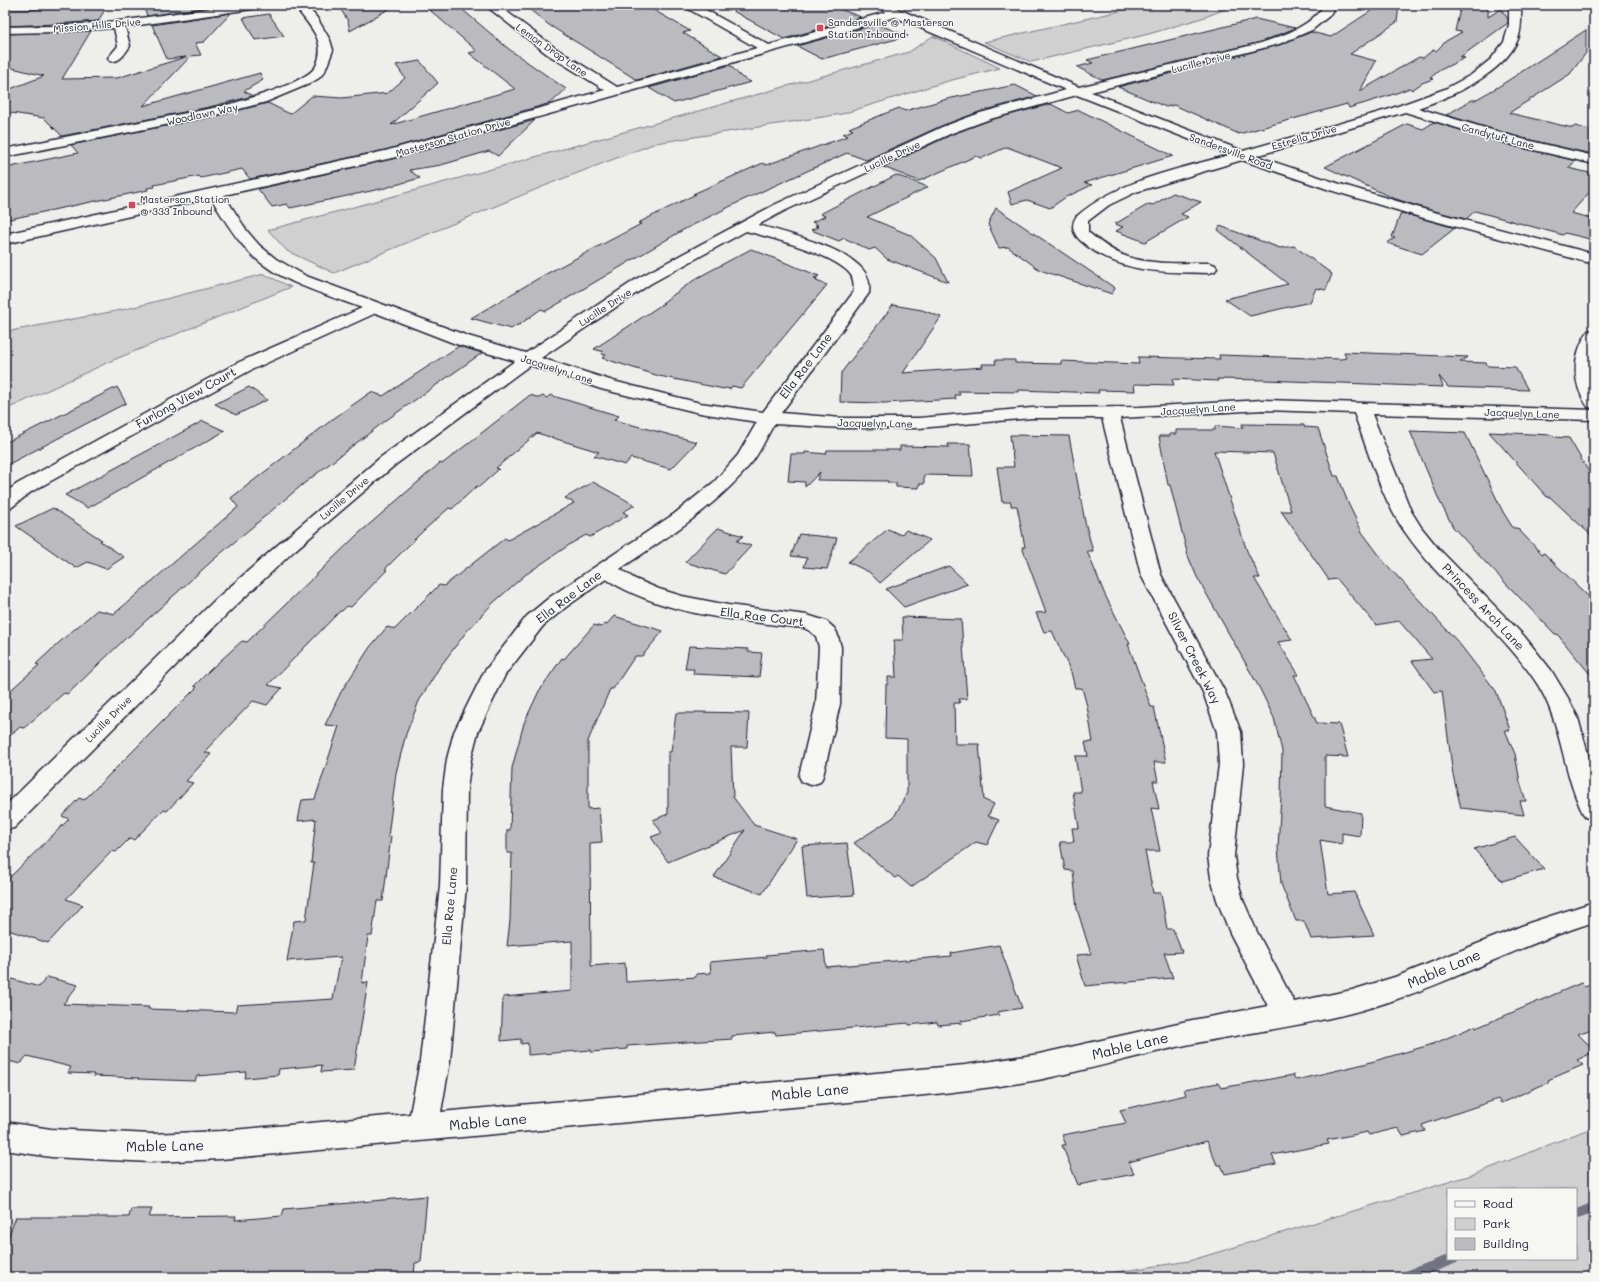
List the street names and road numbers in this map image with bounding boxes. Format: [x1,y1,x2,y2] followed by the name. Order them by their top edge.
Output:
[52,14,142,36] street label: Mission Hills Drive
[513,20,591,80] street label: Lemon Drop Lane
[1170,48,1232,76] street label: Lucille Drive
[165,100,239,128] street label: Woodlawn Way
[394,114,512,160] street label: Masterson Station Drive
[1460,120,1536,152] street label: Candytuft Lane
[1270,121,1338,153] street label: Estrella Drive
[1188,129,1274,173] street label: Sandersville Road
[862,137,922,175] street label: Lucille Drive
[576,285,634,329] street label: Lucille Drive
[775,329,835,402] street label: Ella Rae Lane
[519,351,595,387] street label: Jacquelyn Lane
[132,363,239,431] street label: Furlong View Court
[1160,399,1236,419] street label: Jacquelyn Lane
[1484,405,1560,421] street label: Jacquelyn Lane
[837,415,913,431] street label: Jacquelyn Lane
[316,473,372,523] street label: Lucille Drive
[1439,559,1528,653] street label: Princess Arch Lane
[532,566,605,626] street label: Ella Rae Lane
[719,603,805,629] street label: Ella Rae Court
[1165,609,1225,706] street label: Silver Creek Way
[82,693,134,745] street label: Lucille Drive
[438,866,460,946] street label: Ella Rae Lane
[1404,945,1483,993] street label: Mable Lane
[1090,1027,1170,1064] street label: Mable Lane
[770,1079,850,1104] street label: Mable Lane
[448,1109,528,1134] street label: Mable Lane
[126,1135,204,1156] street label: Mable Lane

